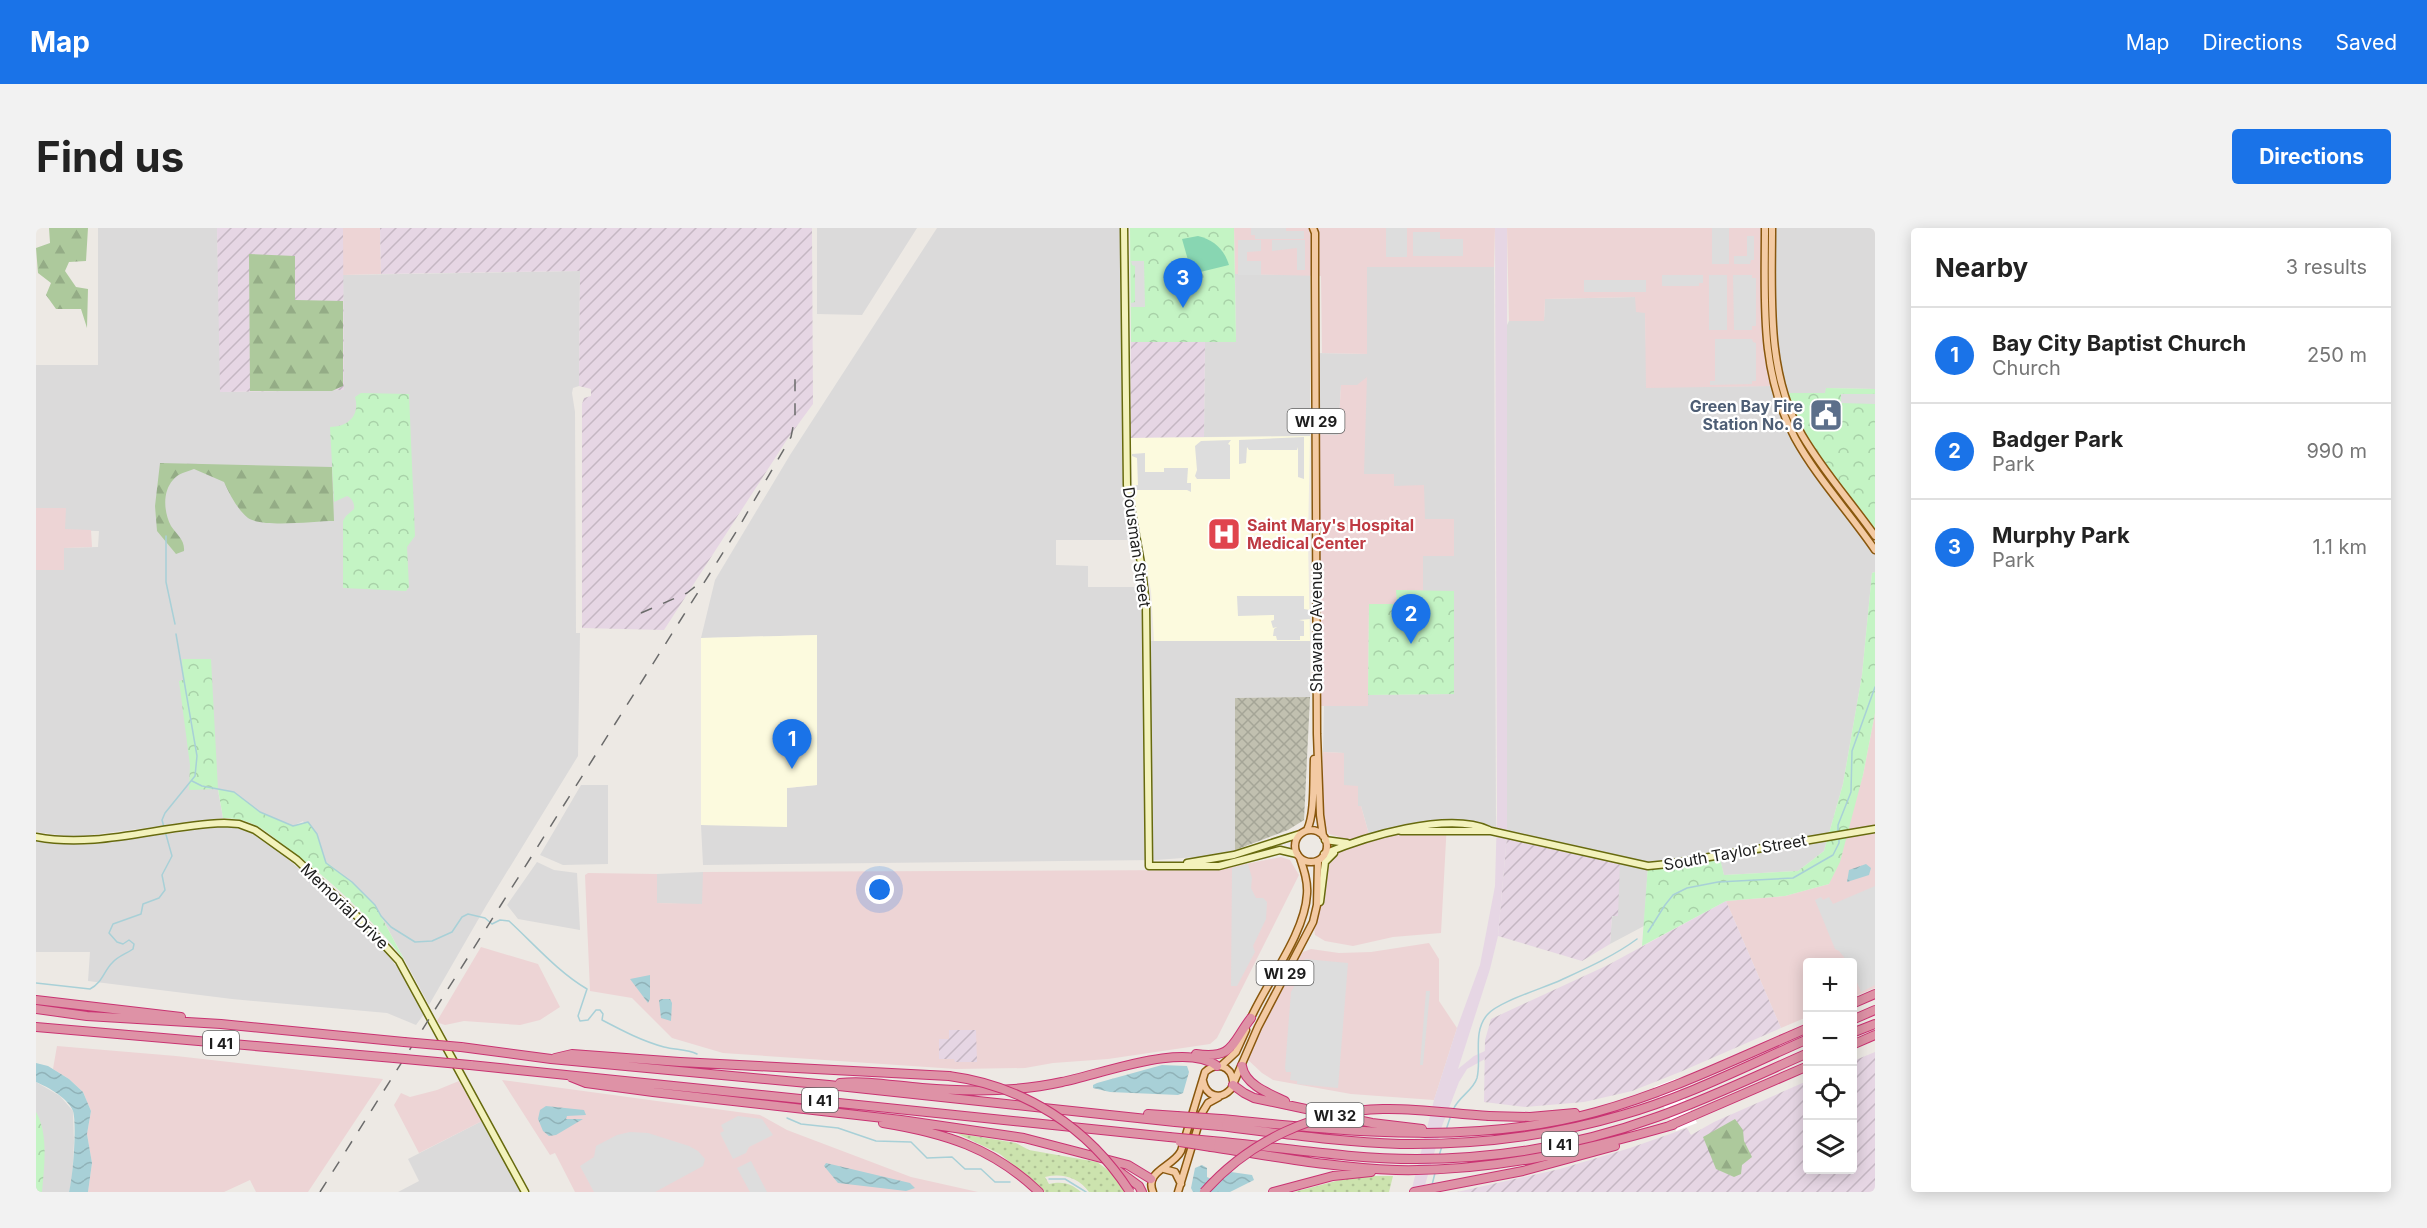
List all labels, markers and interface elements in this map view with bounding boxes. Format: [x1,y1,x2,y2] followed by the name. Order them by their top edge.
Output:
[30,25,90,59] text: Map
[2126,30,2169,55] text: Map
[2202,30,2303,55] text: Directions
[2336,30,2397,55] text: Saved
[2232,129,2391,184] button: Directions
[36,131,184,182] text: Find us
[1935,252,2028,283] text: Nearby
[2286,255,2367,279] text: 3 results
[1164,259,1202,308] pin: 3
[1992,330,2246,356] text: Bay City Baptist Church
[1950,343,1959,367] text: 1
[2307,343,2367,367] text: 250 m
[1992,356,2061,380] text: Church
[1690,396,1803,434] place label: Green Bay Fire Station No. 6
[1808,397,1844,433] public building icon: Green Bay Fire Station No. 6
[1288,409,1344,433] road number: WI 29
[1992,426,2123,452] text: Badger Park
[1948,439,1961,463] text: 2
[2306,439,2367,463] text: 990 m
[1992,452,2035,476] text: Park
[1119,486,1155,608] street label: Dousman Street
[1247,515,1414,553] place label: Saint Mary's Hospital Medical Center
[1206,516,1242,552] hospital icon: Saint Mary's Hospital Medical Center
[1992,522,2130,548] text: Murphy Park
[1948,535,1961,559] text: 3
[2313,535,2367,559] text: 1.1 km
[1992,548,2035,572] text: Park
[1306,562,1326,692] street label: Shawano Avenue
[1392,594,1430,644] pin: 2
[772,720,812,769] pin: 1
[1662,830,1808,874] street label: South Taylor Street
[297,859,393,953] street label: Memorial Drive
[865,875,894,904] your location
[1803,958,1857,1174] map controls
[1803,958,1857,1012] button: +
[1256,961,1314,985] road number: WI 29
[1803,1012,1857,1066] button: −
[203,1031,239,1055] road number: I 41
[1803,1066,1857,1120] button: locate
[802,1088,838,1112] road number: I 41
[1306,1103,1364,1127] road number: WI 32
[1803,1120,1857,1174] button: layers
[1542,1132,1578,1156] road number: I 41

